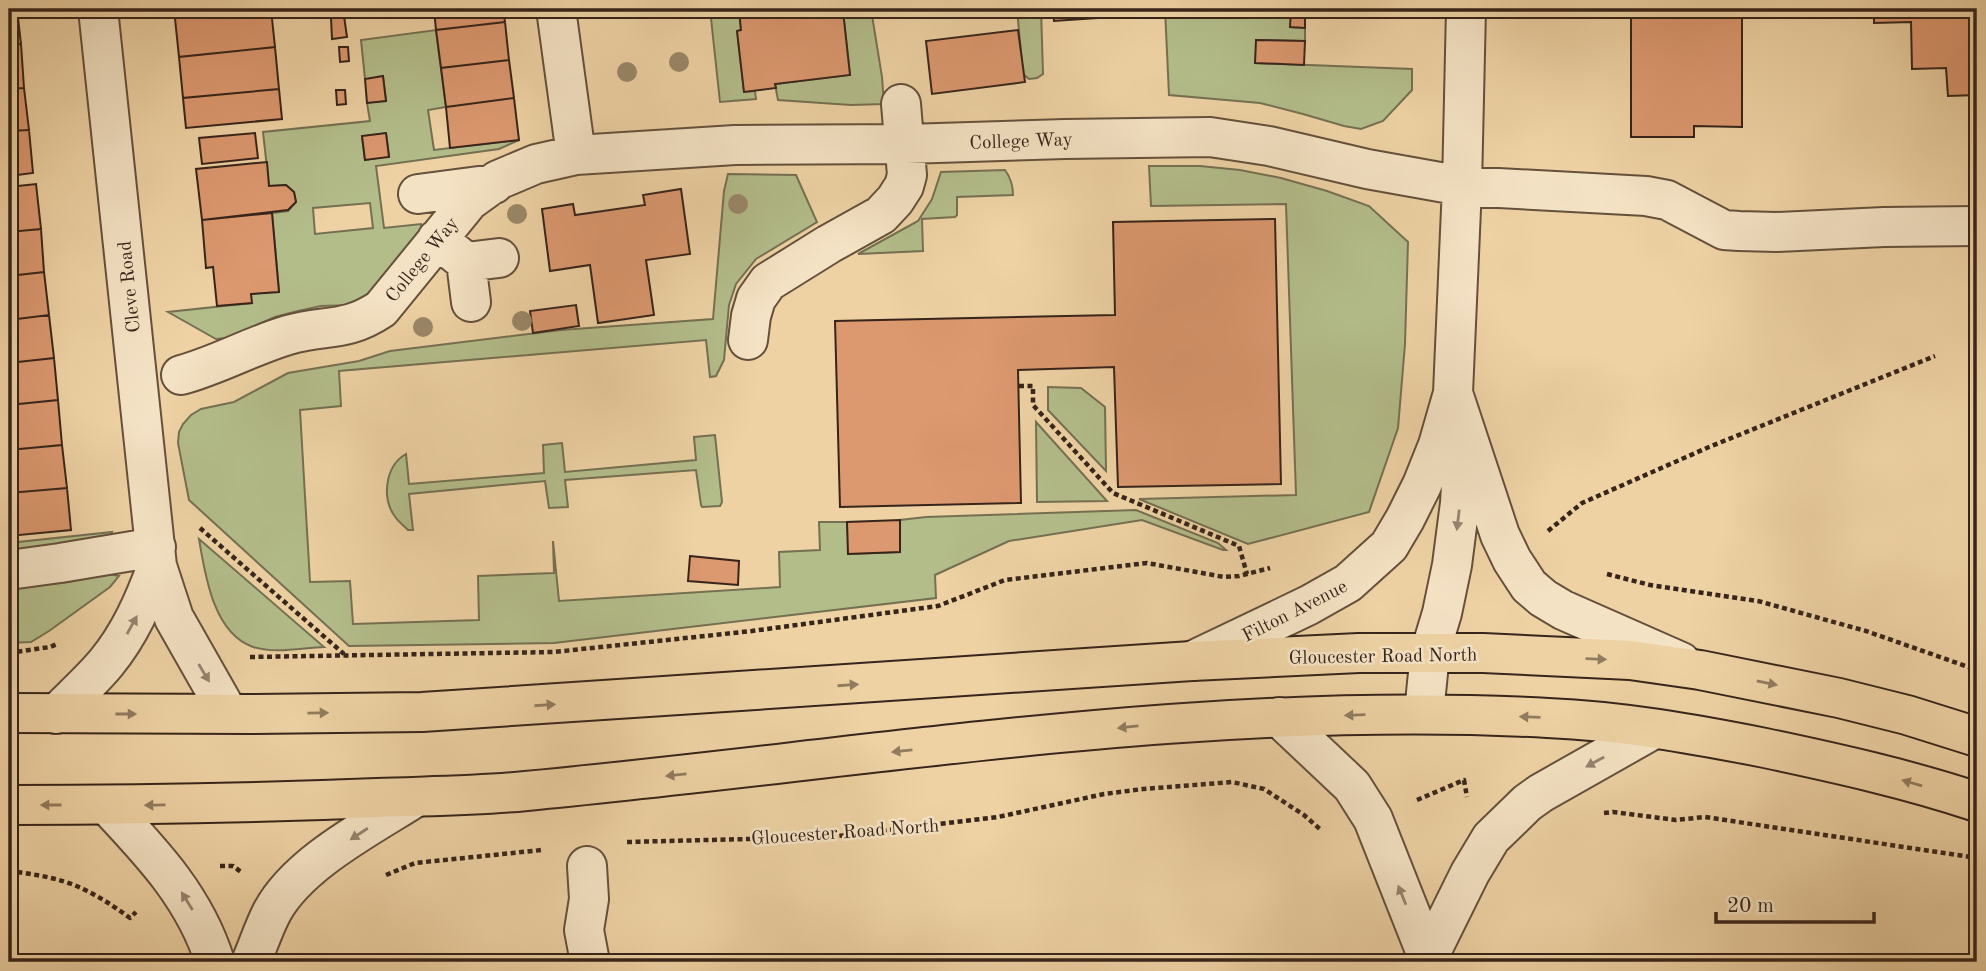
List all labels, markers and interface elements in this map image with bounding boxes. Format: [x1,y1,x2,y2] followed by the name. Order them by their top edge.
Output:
[969,131,1073,154] street label: College Way
[383,214,463,307] street label: College Way
[116,240,145,334] street label: Cleve Road
[1452,509,1463,531] one-way arrow
[1240,578,1351,647] street label: Filton Avenue
[126,615,138,635] one-way arrow
[1289,646,1478,669] street label: Gloucester Road North
[1585,653,1607,665] one-way arrow
[198,663,210,682] one-way arrow
[1756,678,1778,689] one-way arrow
[837,679,859,690] one-way arrow
[534,699,556,710] one-way arrow
[115,708,137,720] one-way arrow
[307,708,329,719] one-way arrow
[1344,709,1366,721] one-way arrow
[1519,711,1541,722] one-way arrow
[1117,722,1139,733] one-way arrow
[891,746,913,757] one-way arrow
[1585,756,1605,768] one-way arrow
[665,770,687,781] one-way arrow
[1900,777,1922,788] one-way arrow
[40,799,62,811] one-way arrow
[144,799,166,810] one-way arrow
[750,817,940,850] street label: Gloucester Road North
[349,827,368,840] one-way arrow
[1716,880,1874,924] scale bar
[1397,884,1408,905] one-way arrow
[181,891,194,910] one-way arrow
[1727,896,1774,917] text: 20 m

